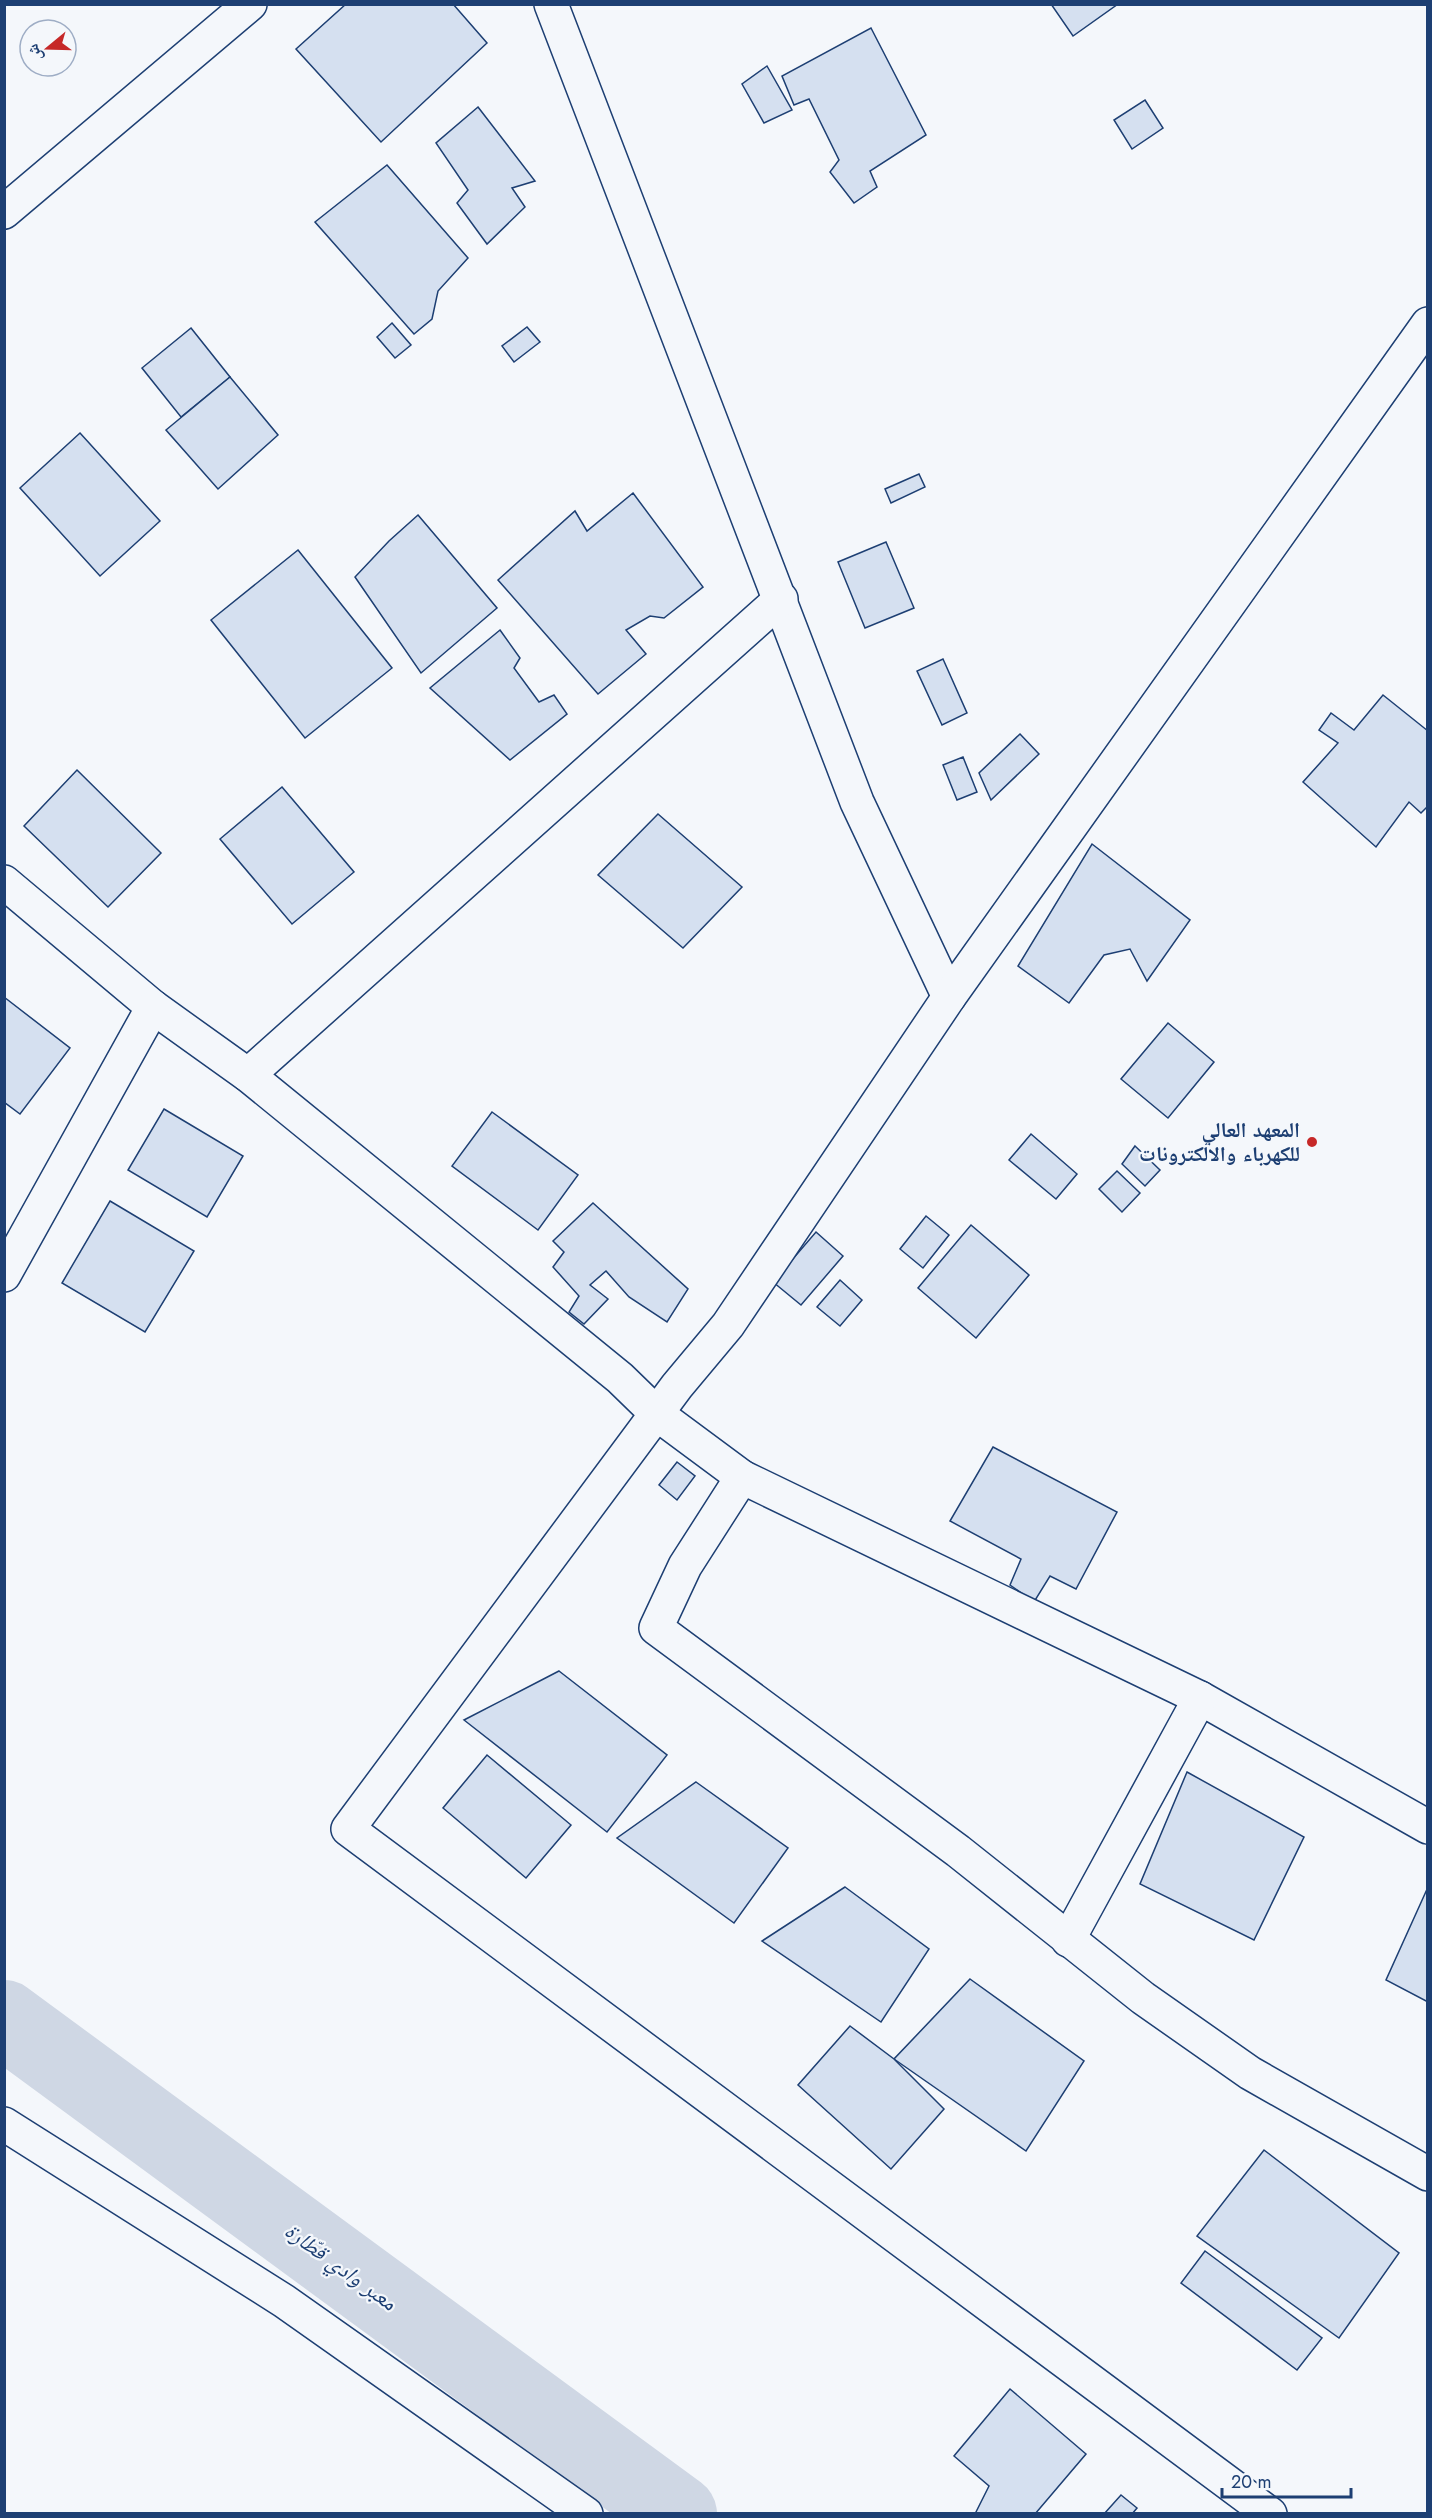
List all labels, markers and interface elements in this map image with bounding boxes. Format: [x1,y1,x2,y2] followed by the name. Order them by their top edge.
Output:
[18,18,78,78] north arrow
[21,41,48,64] text: ش
[1139,1115,1300,1169] place label: المعهد العالي للكهرباء والالكترونات
[1305,1135,1319,1149] marker: المعهد العالي للكهرباء والالكترونات
[277,2214,404,2319] water label: معبر وادي قطّارة
[1222,2461,1351,2499] scale bar
[1231,2469,1271,2495] text: 20 m

